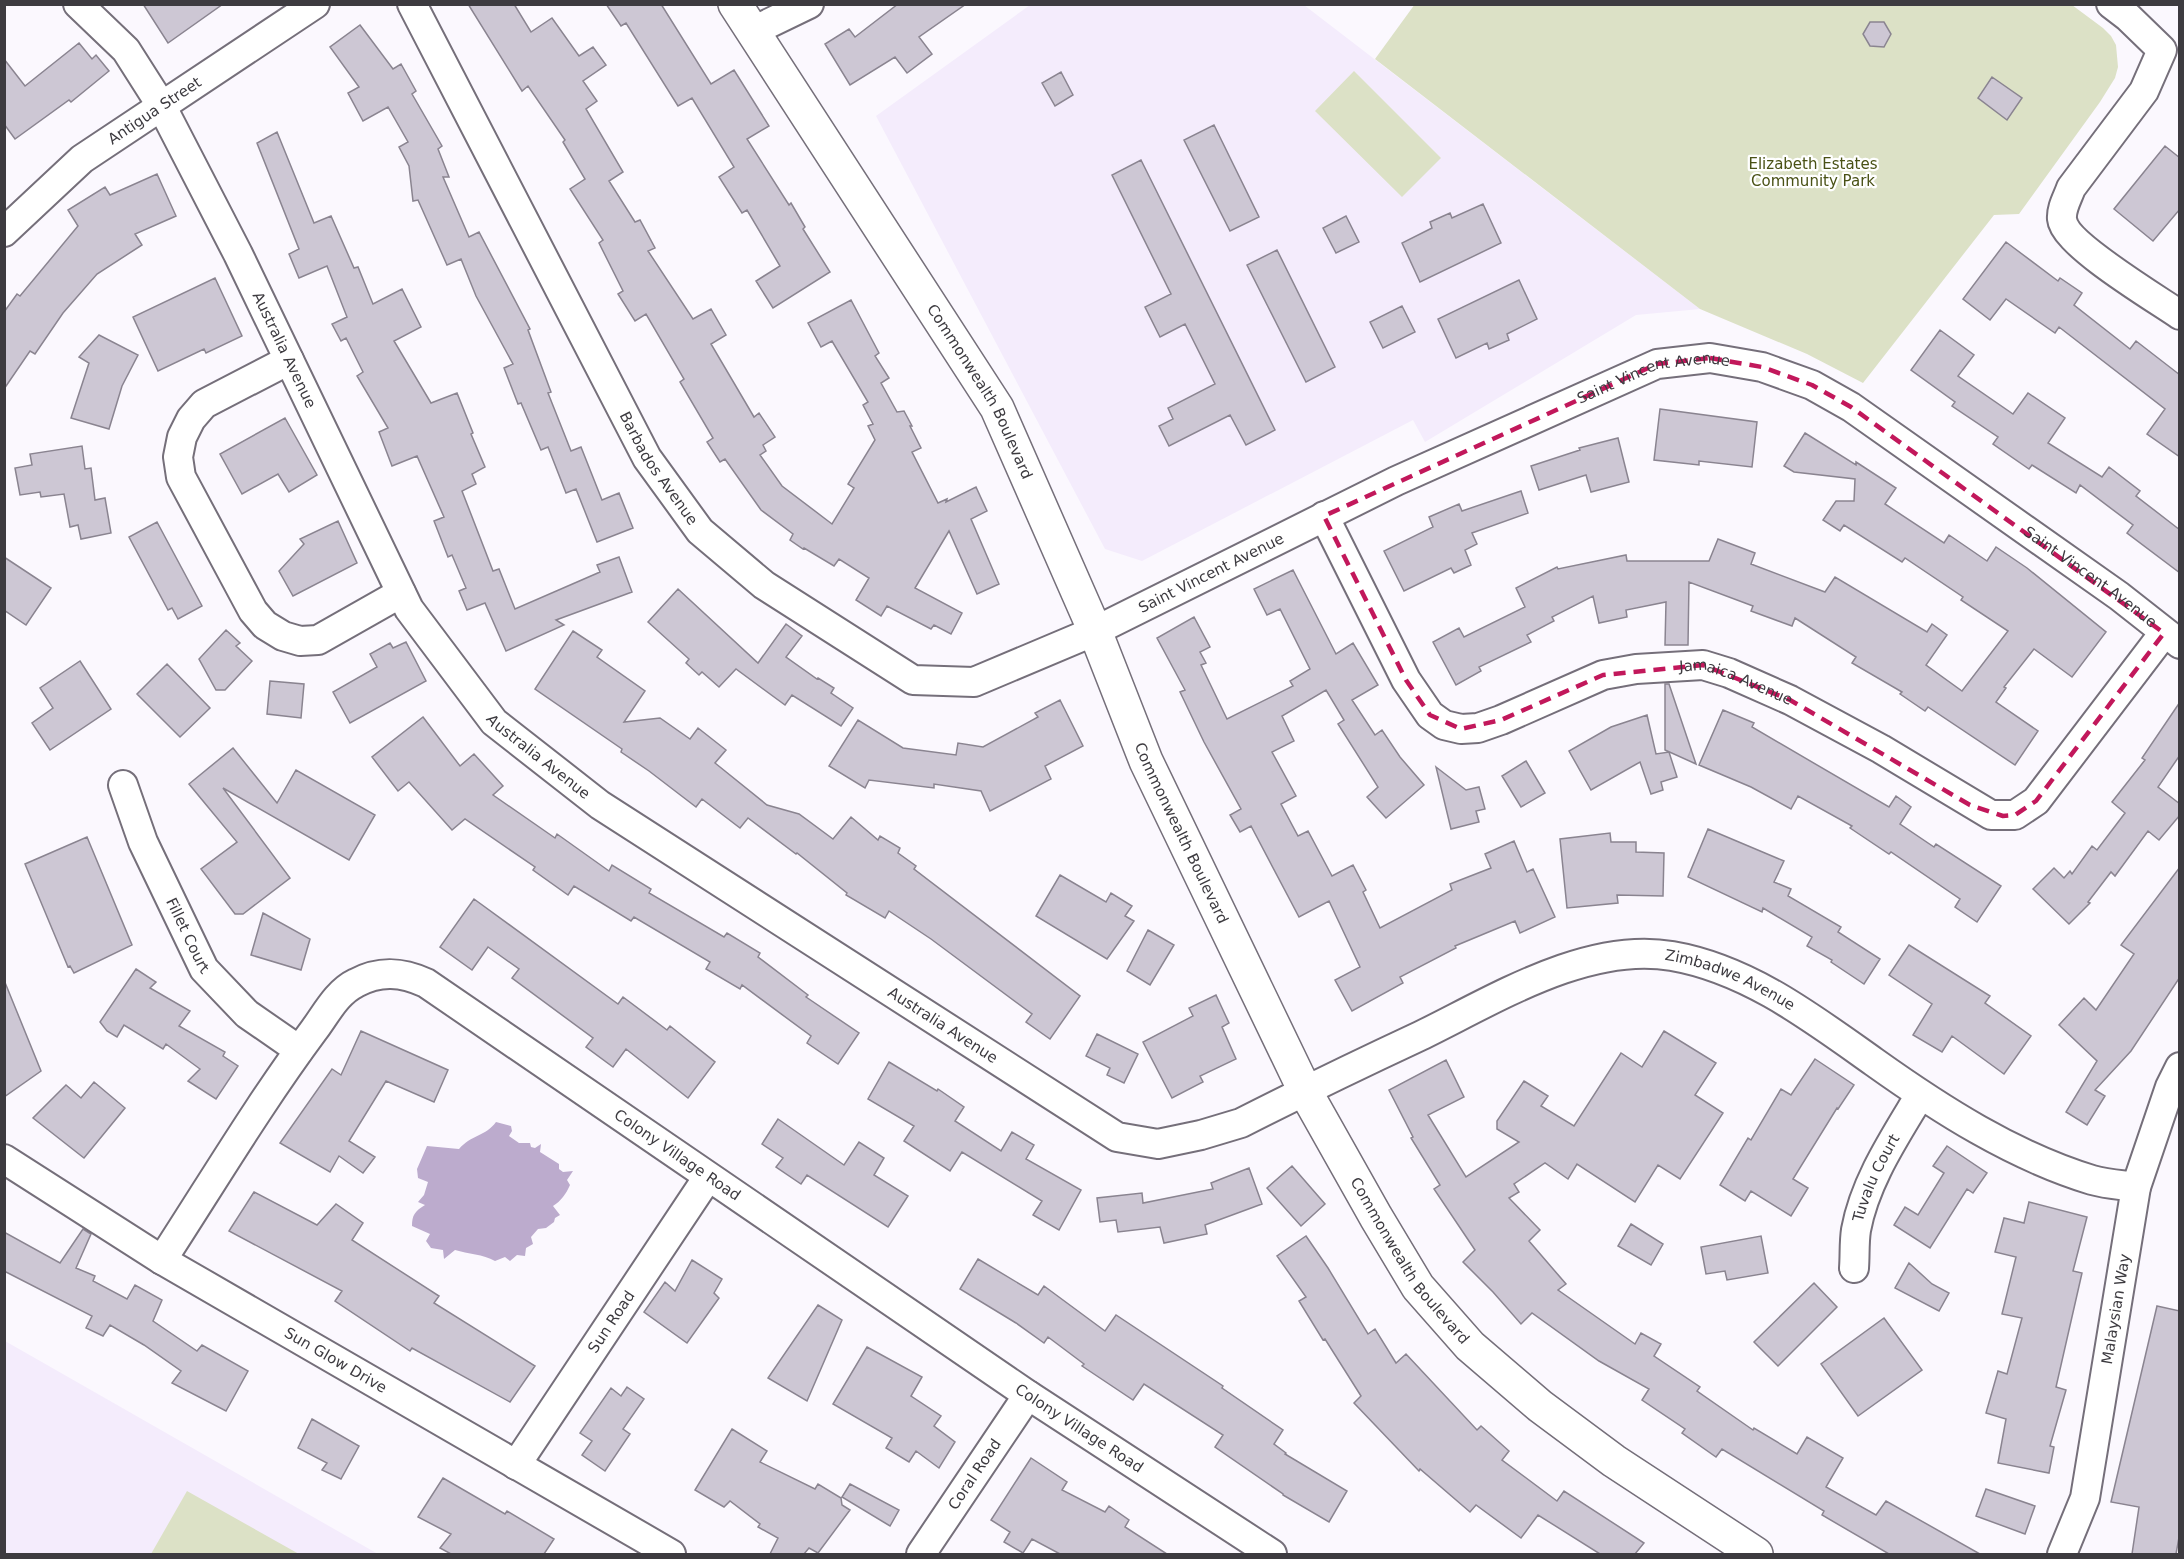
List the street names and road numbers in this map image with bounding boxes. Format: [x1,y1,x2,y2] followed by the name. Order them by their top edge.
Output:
[104,73,205,148] street label: Antigua Street
[249,289,320,411] street label: Australia Avenue
[923,301,1036,482] street label: Commonwealth Boulevard
[1574,349,1731,408] street label: Saint Vincent Avenue
[616,409,702,528] street label: Barbados Avenue
[2020,523,2160,631] street label: Saint Vincent Avenue
[1135,529,1287,617] street label: Saint Vincent Avenue
[1678,656,1795,709] street label: Jamaica Avenue
[482,711,594,803] street label: Australia Avenue
[1131,740,1232,927] street label: Commonwealth Boulevard
[162,895,213,978] street label: Fillet Court
[1664,946,1798,1014] street label: Zimbadwe Avenue
[885,983,1001,1067] street label: Australia Avenue
[611,1106,744,1205] street label: Colony Village Road
[1849,1131,1903,1225] street label: Tuvalu Court
[1347,1174,1473,1348] street label: Commonwealth Boulevard
[2098,1252,2134,1366] street label: Malaysian Way
[584,1287,639,1356] street label: Sun Road
[281,1324,390,1397] street label: Sun Glow Drive
[1012,1380,1147,1477] street label: Colony Village Road
[944,1435,1005,1513] street label: Coral Road

